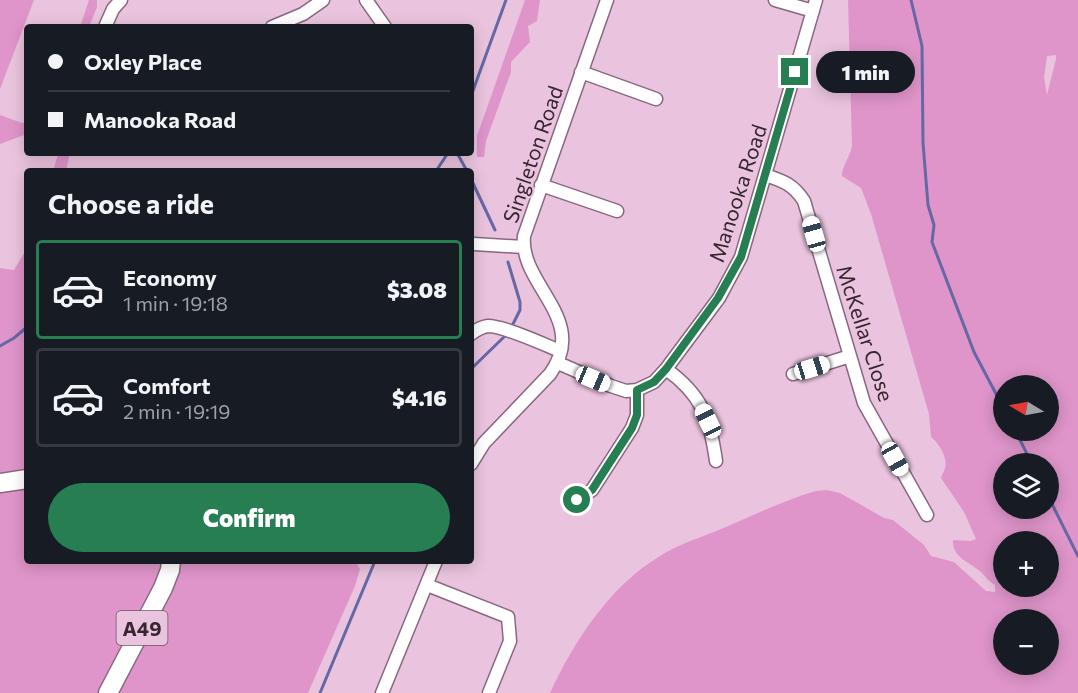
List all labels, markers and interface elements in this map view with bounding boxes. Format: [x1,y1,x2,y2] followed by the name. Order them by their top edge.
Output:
[84,48,202,75] text: Oxley Place
[816,51,915,93] callout: 1 min
[781,58,808,85] route end
[841,60,890,84] text: 1 min
[497,82,567,226] street label: Singleton Road
[84,106,236,133] text: Manooka Road
[703,121,771,265] street label: Manooka Road
[48,187,214,220] text: Choose a ride
[800,214,828,254] car
[832,262,900,404] street label: McKellar Close
[51,263,105,317] icon: car
[123,264,217,291] text: Economy
[387,276,447,303] text: $3.08
[123,291,228,315] text: 1 min · 19:18
[792,354,832,382] car
[573,364,613,394] car
[51,371,105,425] icon: car
[123,372,211,399] text: Comfort
[993,375,1059,441] north arrow
[993,375,1059,675] map controls
[392,384,447,411] text: $4.16
[123,399,230,423] text: 2 min · 19:19
[692,401,724,441] car
[878,439,912,479] car
[993,453,1059,519] button: layers
[48,483,450,552] button: Confirm
[563,486,590,513] route start
[993,531,1059,597] button: +
[993,609,1059,675] button: −
[116,611,168,645] road number: A49

